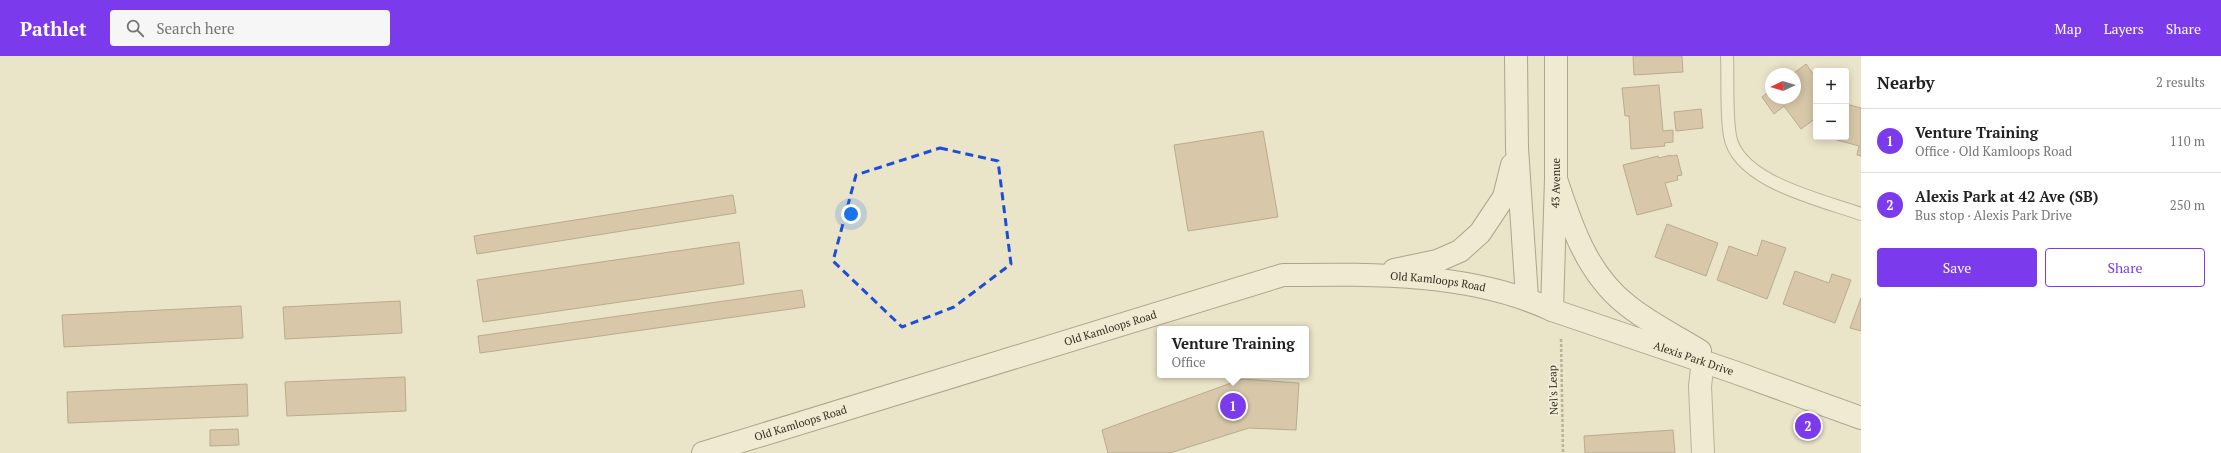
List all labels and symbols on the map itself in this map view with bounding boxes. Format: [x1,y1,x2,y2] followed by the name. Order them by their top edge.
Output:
[1765,68,1801,104] north arrow
[1548,157,1563,208] street label: 43 Avenue
[841,204,861,224] your location
[1390,269,1487,295] street label: Old Kamloops Road
[1062,307,1158,349] street label: Old Kamloops Road
[1652,338,1736,379] street label: Alexis Park Drive
[1545,365,1561,415] street label: Nel's Leap
[1220,391,1246,421] pin: 1
[752,402,849,444] street label: Old Kamloops Road
[1795,411,1821,441] pin: 2

